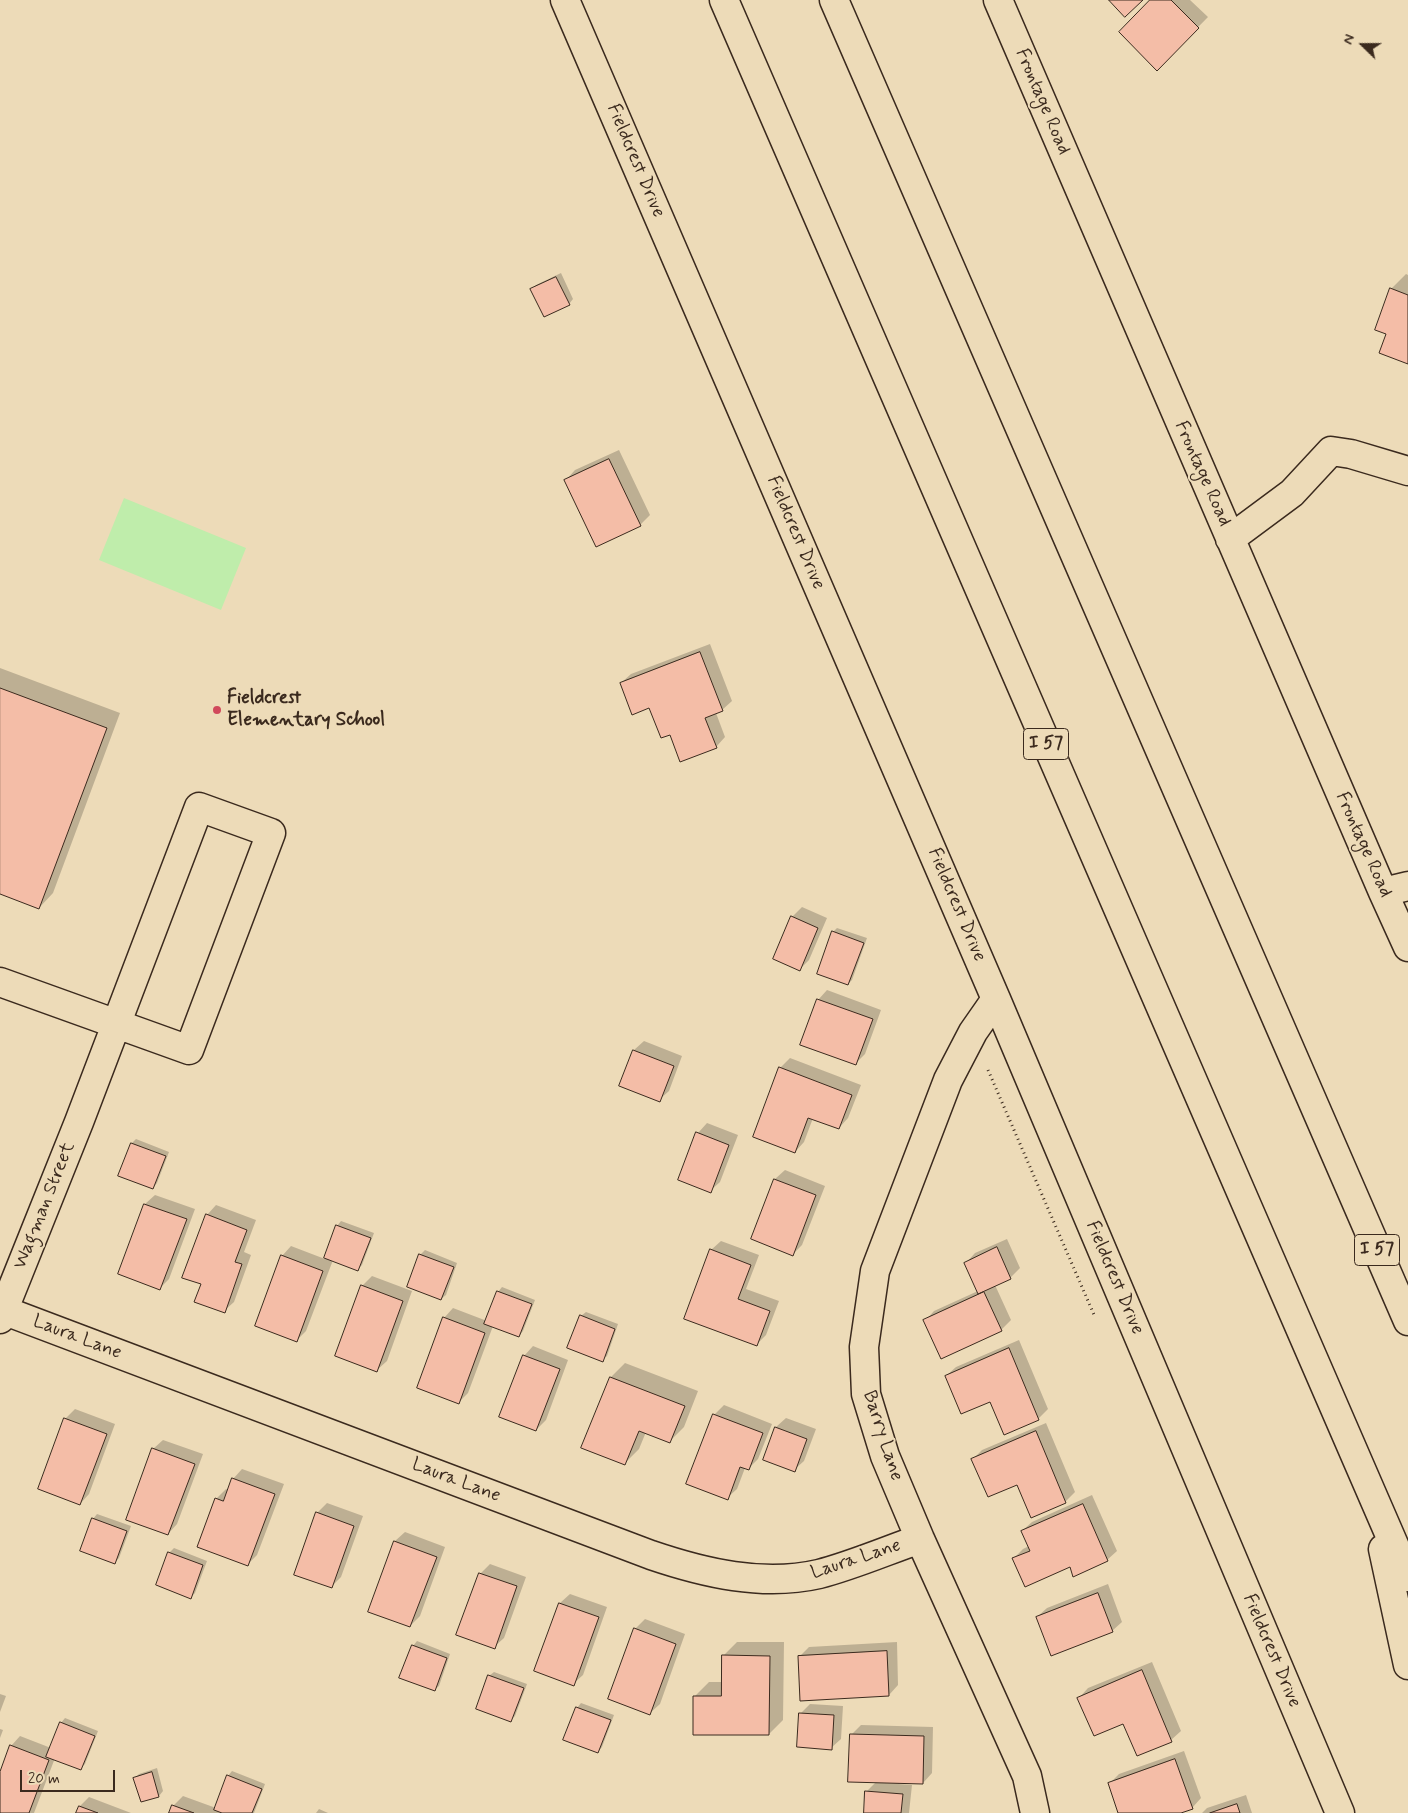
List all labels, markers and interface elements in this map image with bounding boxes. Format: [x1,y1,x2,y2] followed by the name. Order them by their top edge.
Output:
[1338,20,1388,70] north arrow
[1339,32,1359,47] text: N
[1009,46,1075,158] street label: Frontage Road
[601,101,669,221] street label: Fieldcrest Drive
[1169,418,1235,530] street label: Frontage Road
[761,473,829,593] street label: Fieldcrest Drive
[227,688,385,732] place label: Fieldcrest Elementary School
[211,704,223,716] marker: Fieldcrest Elementary School
[1024,729,1068,760] road number: I 57
[1330,789,1396,901] street label: Frontage Road
[922,845,990,965] street label: Fieldcrest Drive
[9,1139,81,1273] street label: Wagman Street
[1080,1218,1148,1338] street label: Fieldcrest Drive
[1354,1234,1400,1266] road number: I 57
[29,1311,125,1365] street label: Laura Lane
[857,1388,907,1484] street label: Barry Lane
[408,1454,504,1508] street label: Laura Lane
[808,1535,904,1585] street label: Laura Lane
[1237,1591,1305,1711] street label: Fieldcrest Drive
[22,1760,118,1792] scale bar
[28,1769,60,1789] text: 20 m

